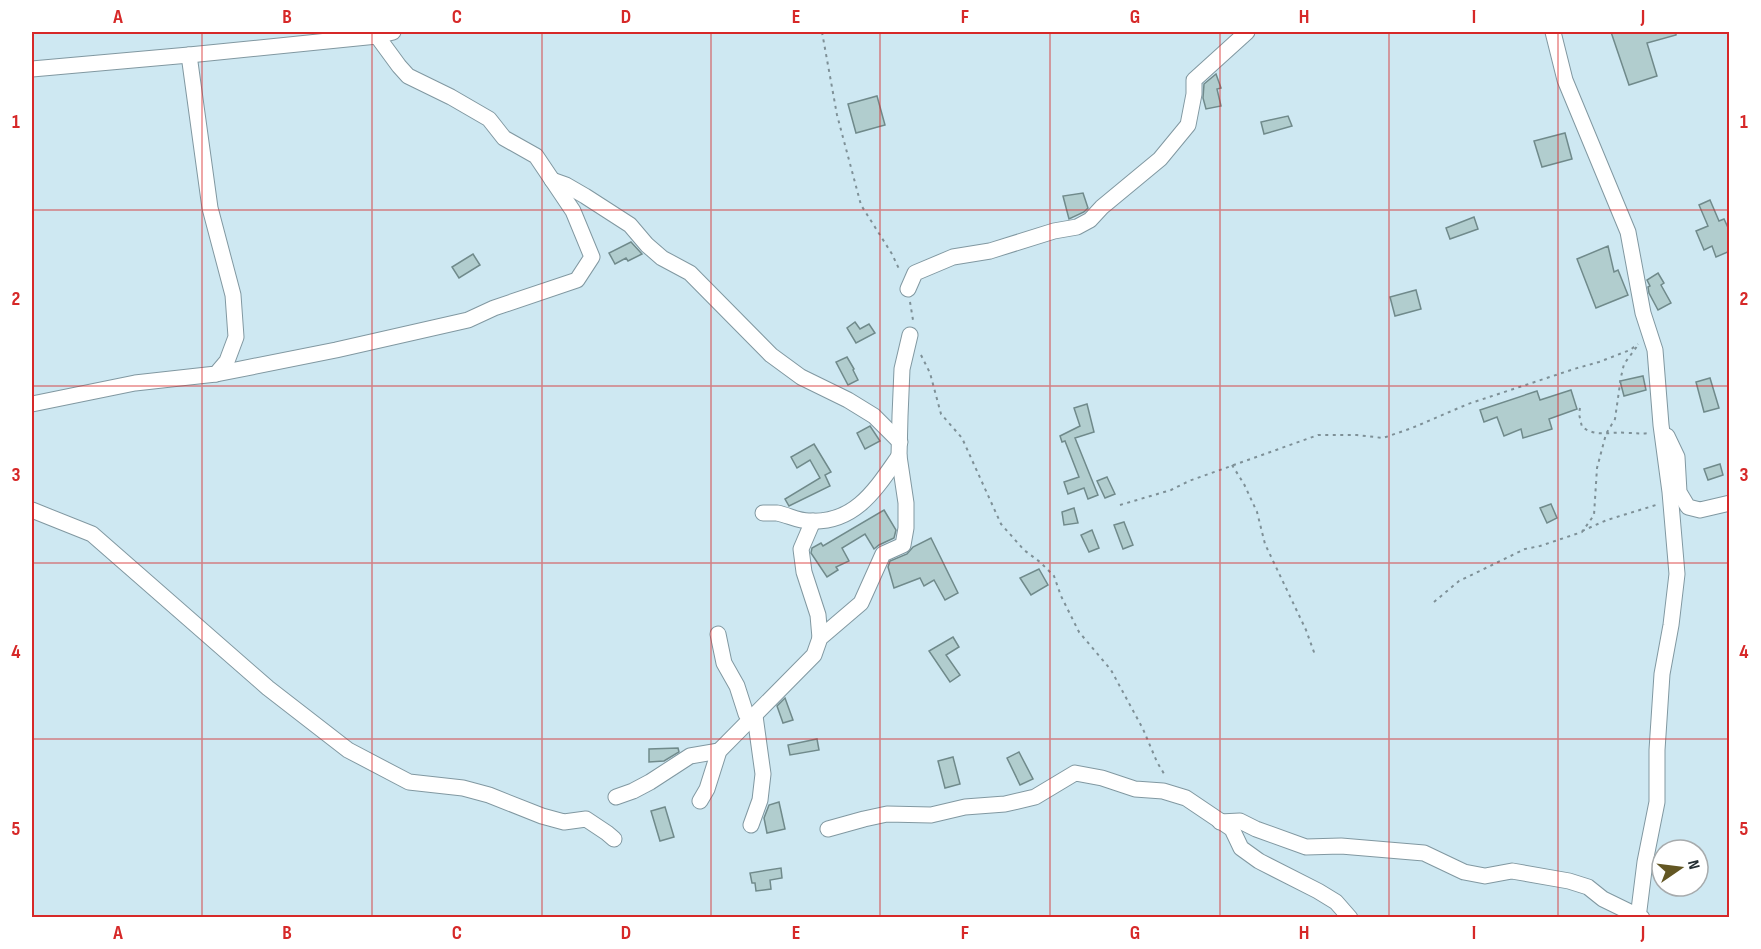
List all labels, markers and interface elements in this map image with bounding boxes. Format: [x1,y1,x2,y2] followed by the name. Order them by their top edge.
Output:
[112,5,123,29] text: A
[282,5,292,29] text: B
[452,5,462,29] text: C
[621,5,631,29] text: D
[792,5,800,29] text: E
[961,5,969,29] text: F
[1130,5,1140,29] text: G
[1299,5,1309,29] text: H
[1472,5,1476,29] text: I
[1640,5,1645,29] text: J
[12,110,20,134] text: 1
[1740,110,1748,134] text: 1
[12,287,20,311] text: 2
[1740,287,1748,311] text: 2
[12,463,21,487] text: 3
[1740,463,1749,487] text: 3
[11,640,21,664] text: 4
[1739,640,1749,664] text: 4
[12,817,21,841] text: 5
[1740,817,1749,841] text: 5
[1650,838,1710,898] north arrow
[1683,858,1703,871] text: N
[112,921,123,945] text: A
[282,921,292,945] text: B
[452,921,462,945] text: C
[621,921,631,945] text: D
[792,921,800,945] text: E
[961,921,969,945] text: F
[1130,921,1140,945] text: G
[1299,921,1309,945] text: H
[1472,921,1476,945] text: I
[1640,921,1645,945] text: J

